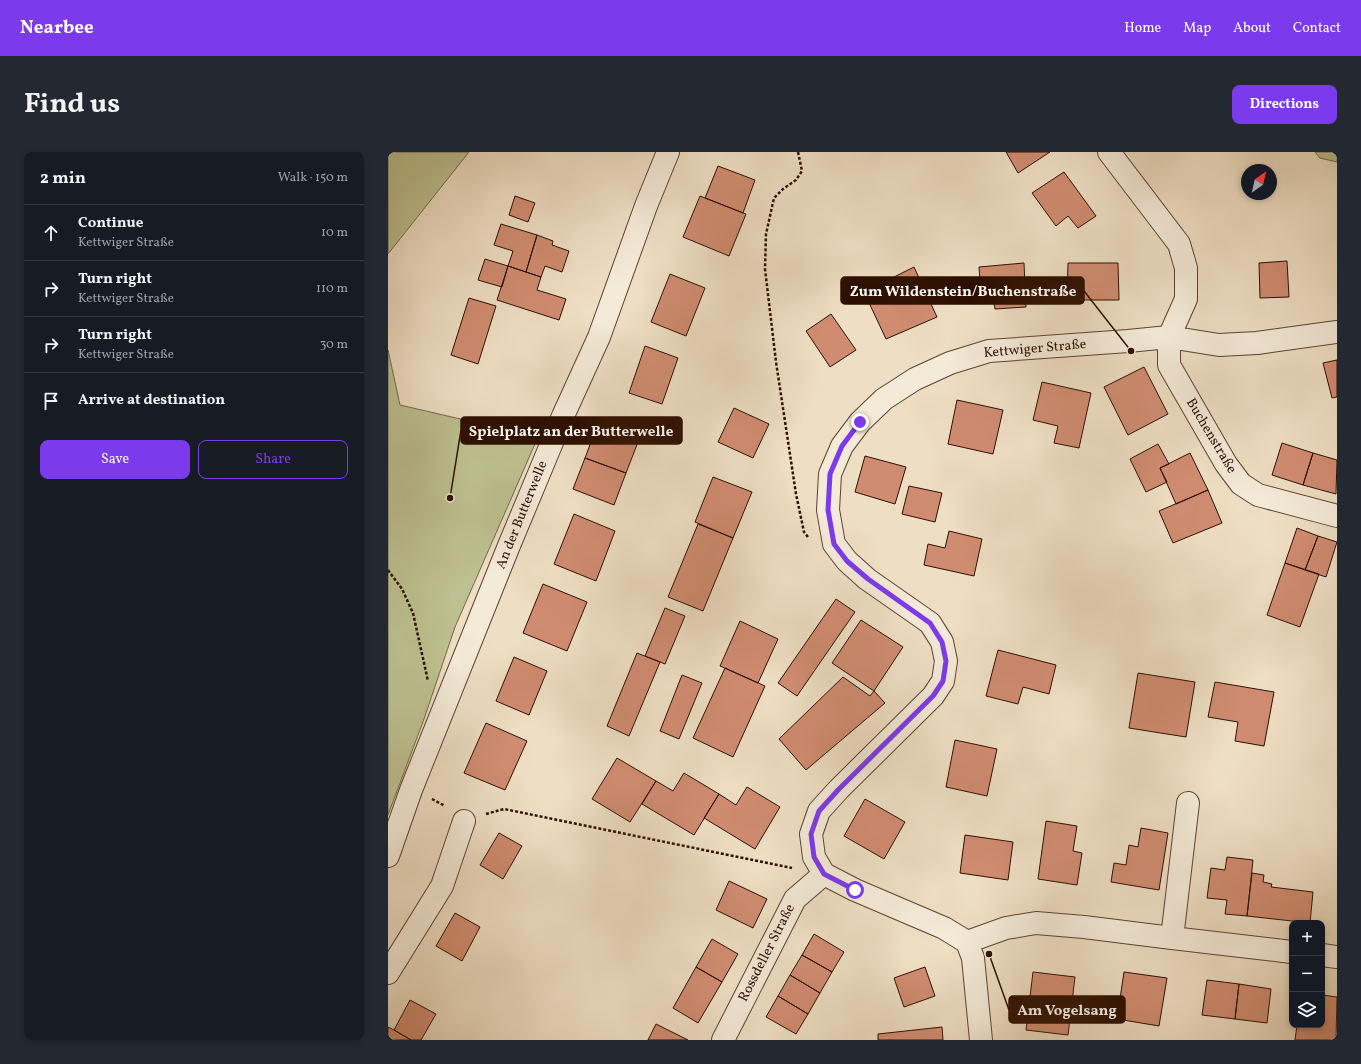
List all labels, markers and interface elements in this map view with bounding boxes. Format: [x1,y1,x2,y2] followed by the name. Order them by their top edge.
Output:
[20,15,94,41] text: Nearbee
[1124,19,1161,38] text: Home
[1183,19,1211,38] text: Map
[1233,19,1271,38] text: About
[1293,19,1341,38] text: Contact
[24,85,120,124] text: Find us
[1232,85,1337,124] button: Directions
[1241,164,1277,200] north arrow
[40,167,86,190] text: 2 min
[278,169,348,187] text: Walk · 150 m
[78,213,143,234] text: Continue
[40,222,62,244] icon: ahead
[321,224,348,242] text: 10 m
[78,234,174,252] text: Kettwiger Straße
[78,269,152,290] text: Turn right
[841,277,1084,304] callout: Zum Wildenstein/Buchenstraße
[40,278,62,300] icon: right
[316,280,348,298] text: 110 m
[850,282,1077,303] text: Zum Wildenstein/Buchenstraße
[78,290,174,308] text: Kettwiger Straße
[78,325,152,346] text: Turn right
[40,334,62,356] icon: right
[983,335,1088,363] street label: Kettwiger Straße
[320,336,348,354] text: 30 m
[78,346,174,364] text: Kettwiger Straße
[40,390,62,412] icon: arrive
[78,390,225,411] text: Arrive at destination
[1181,395,1241,477] street label: Buchenstraße
[851,413,869,431] route end
[461,417,682,444] callout: Spielplatz an der Butterwelle
[469,422,674,443] text: Spielplatz an der Butterwelle
[40,440,190,479] button: Save
[198,440,348,479] button: Share
[492,458,553,572] street label: An der Butterwelle
[846,881,864,899] route start
[734,901,800,1005] street label: Rossdeller Straße
[1289,920,1325,1028] map controls
[1289,920,1325,956] button: +
[1289,956,1325,992] button: −
[1289,992,1325,1028] button: layers
[1009,996,1125,1023] callout: Am Vogelsang
[1017,1001,1117,1022] text: Am Vogelsang

